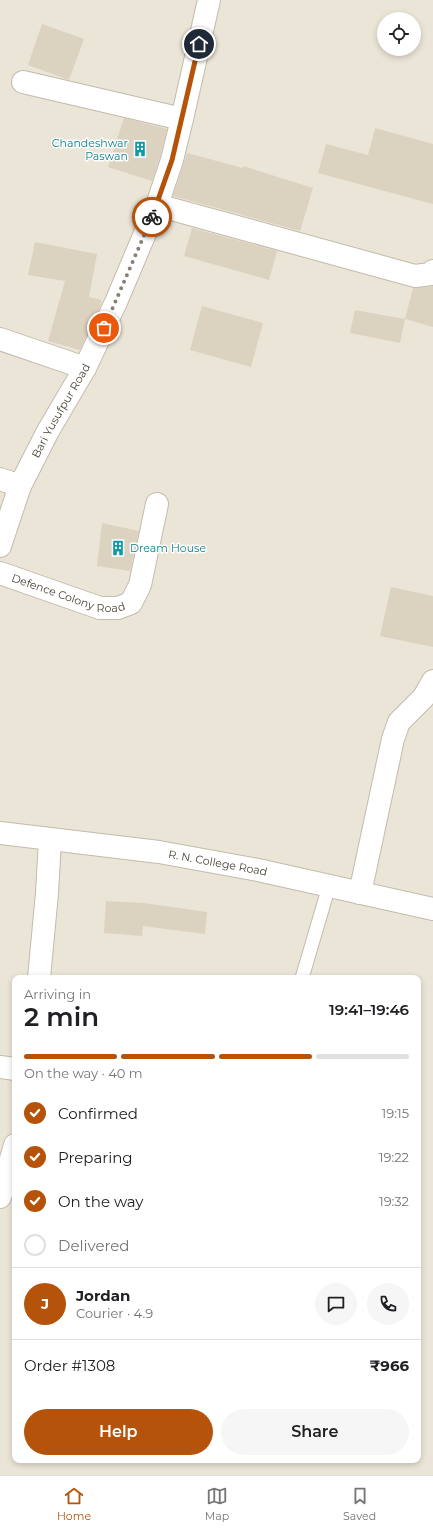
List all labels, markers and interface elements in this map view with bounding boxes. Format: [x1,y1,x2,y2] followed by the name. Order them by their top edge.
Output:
[377,12,421,56] map controls
[377,12,421,56] button: locate
[182,27,216,61] pin
[188,33,210,55] icon: home
[52,136,128,163] place label: Chandeshwar Paswan
[131,140,149,158] building icon: Chandeshwar Paswan
[132,197,172,237] courier
[141,206,163,228] icon: bike
[87,311,121,345] pin
[93,317,115,339] icon: bag
[29,361,93,460] street label: Bari Yusufpur Road
[109,539,127,557] building icon: Dream House
[130,541,206,555] place label: Dream House
[10,571,127,615] street label: Defence Colony Road
[167,847,269,879] street label: R. N. College Road
[24,986,91,1002] text: Arriving in
[329,1000,409,1019] text: 19:41–19:46
[24,1001,99,1033] text: 2 min
[24,1065,143,1081] text: On the way · 40 m
[24,1102,46,1124] icon: check
[58,1104,138,1123] text: Confirmed
[382,1105,409,1121] text: 19:15
[24,1146,46,1168] icon: check
[58,1148,133,1167] text: Preparing
[379,1149,409,1165] text: 19:22
[24,1190,46,1212] icon: check
[58,1192,143,1211] text: On the way
[379,1193,409,1209] text: 19:32
[58,1236,130,1255] text: Delivered
[315,1283,357,1325] button: chat
[367,1283,409,1325] button: phone
[76,1286,130,1305] text: Jordan
[41,1294,49,1313] text: J
[76,1305,153,1321] text: Courier · 4.9
[24,1356,115,1375] text: Order #1308
[369,1356,409,1375] text: ₹966
[24,1409,213,1455] button: Help
[221,1409,409,1455] button: Share
[57,1485,91,1523] tab: Home
[205,1485,229,1523] tab: Map
[343,1485,376,1523] tab: Saved

